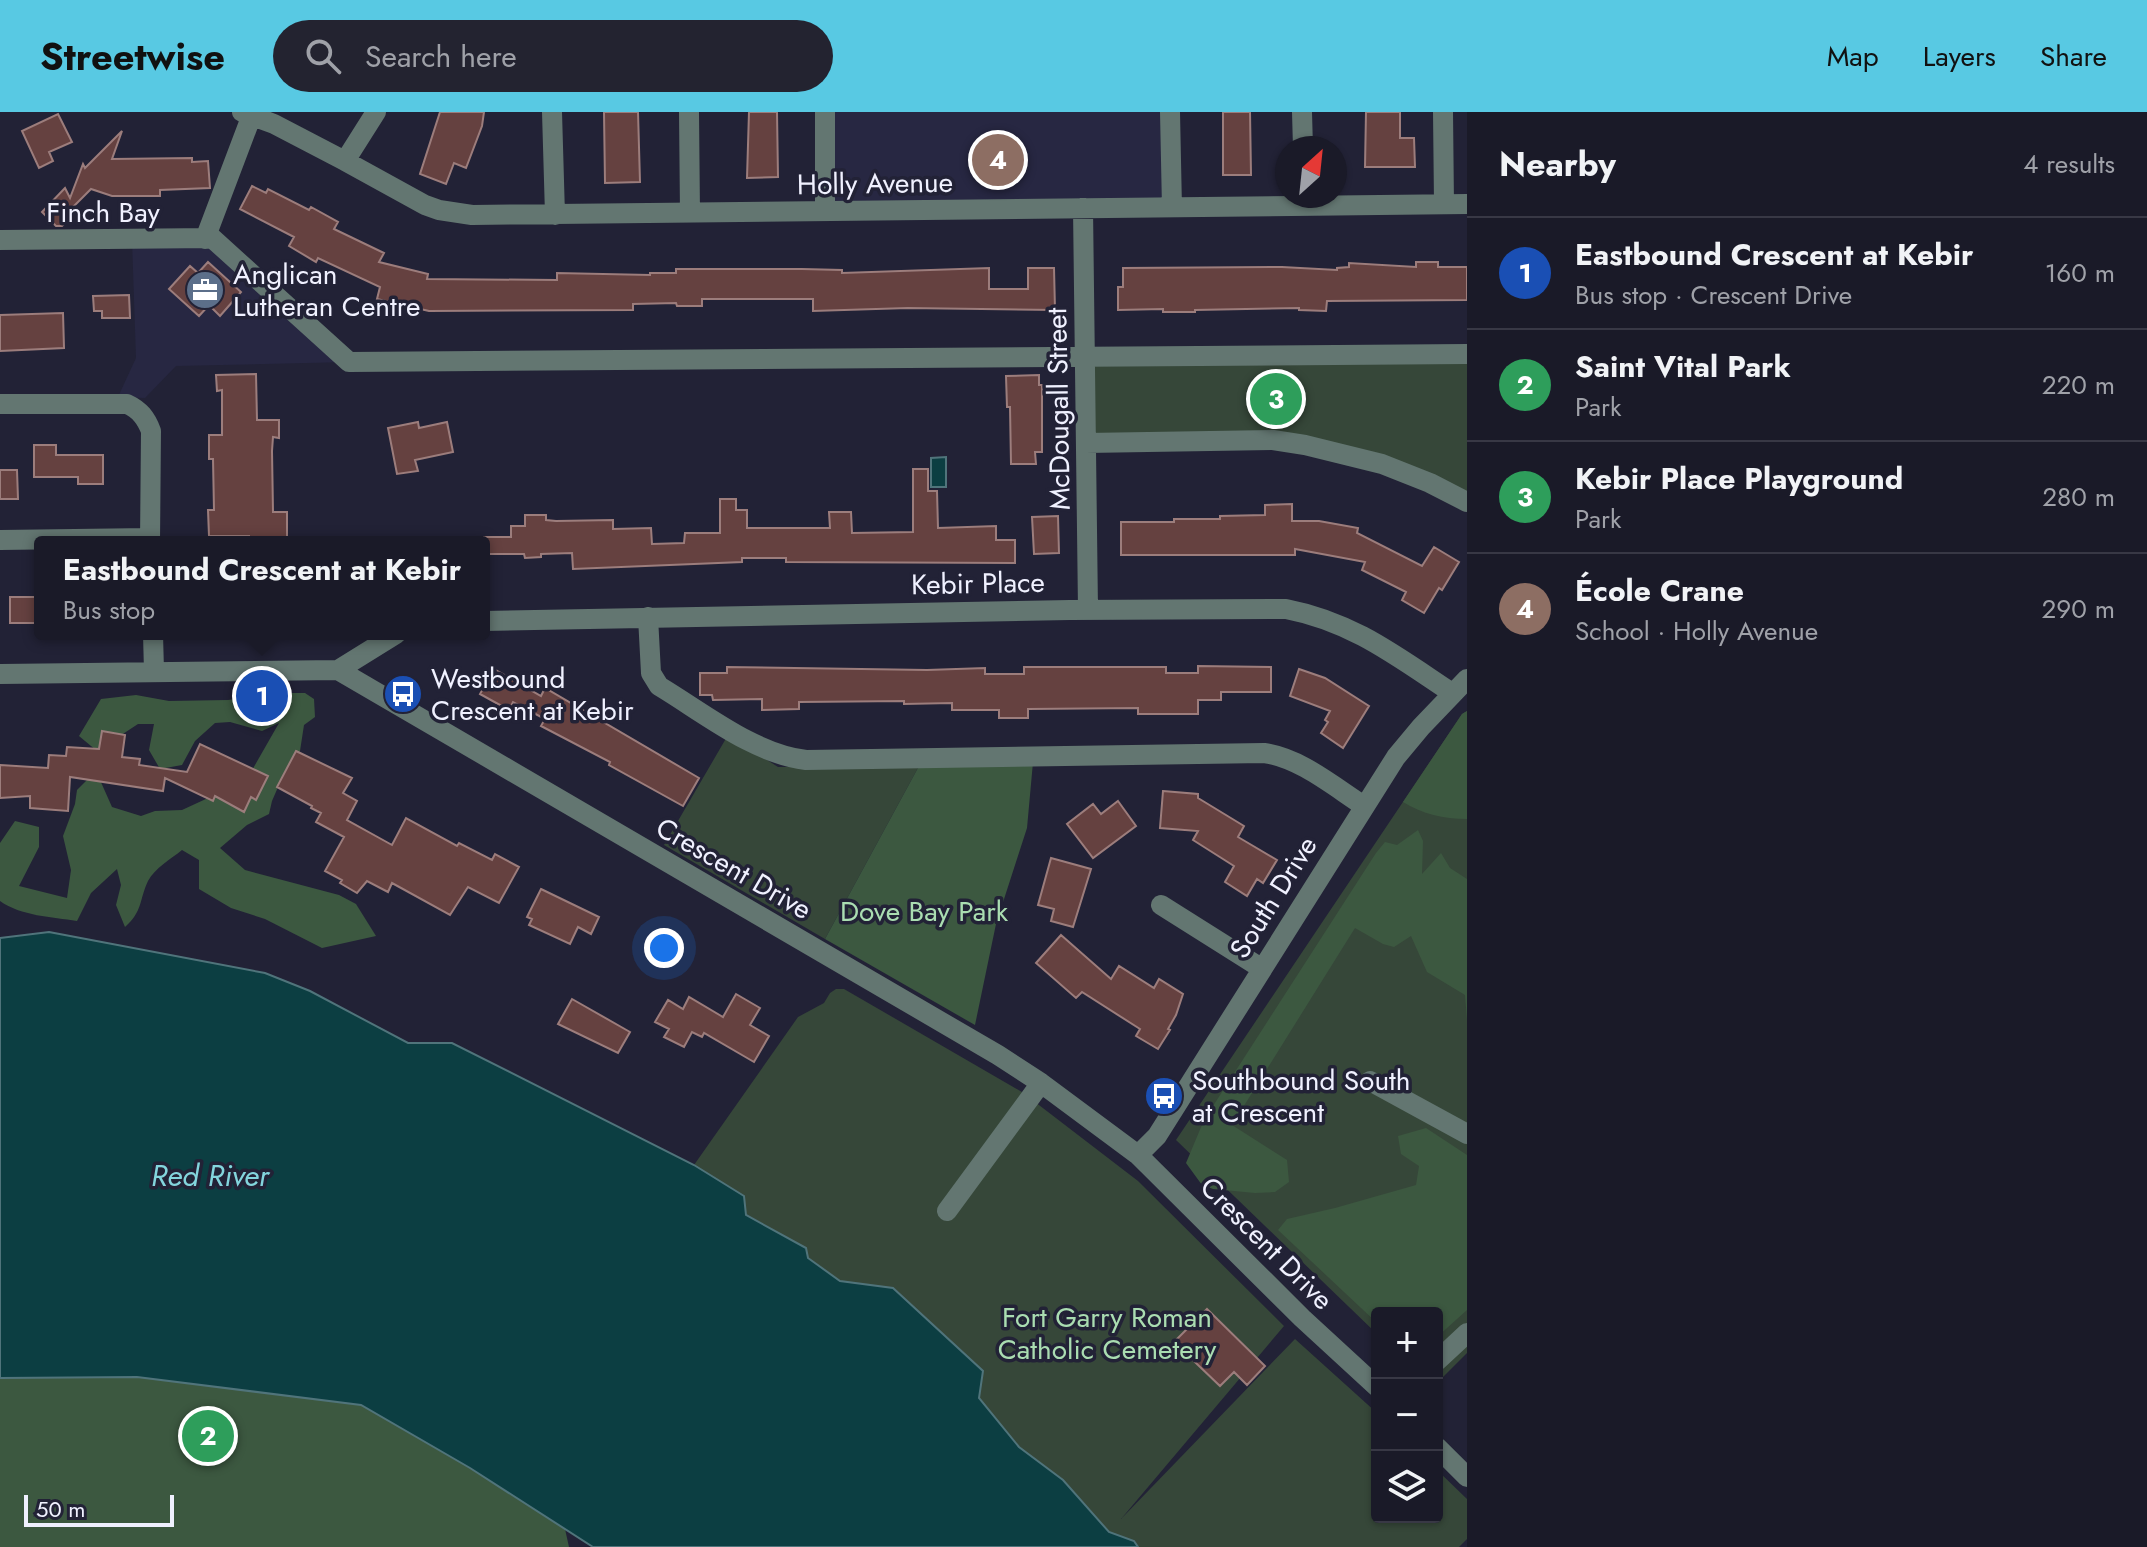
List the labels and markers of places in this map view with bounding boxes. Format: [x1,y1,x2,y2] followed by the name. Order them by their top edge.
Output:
[972,130,1024,190] pin: 4
[233,254,420,327] place label: Anglican Lutheran Centre
[184,269,226,311] office icon: Anglican Lutheran Centre
[1250,369,1302,429] pin: 3
[431,658,634,731] place label: Westbound Crescent at Kebir
[236,666,288,726] pin: 1
[382,673,424,715] bus stop icon: Westbound Crescent at Kebir
[1192,1060,1411,1133] place label: Southbound South at Crescent
[1143,1075,1185,1117] bus stop icon: Southbound South at Crescent
[182,1406,234,1466] pin: 2

